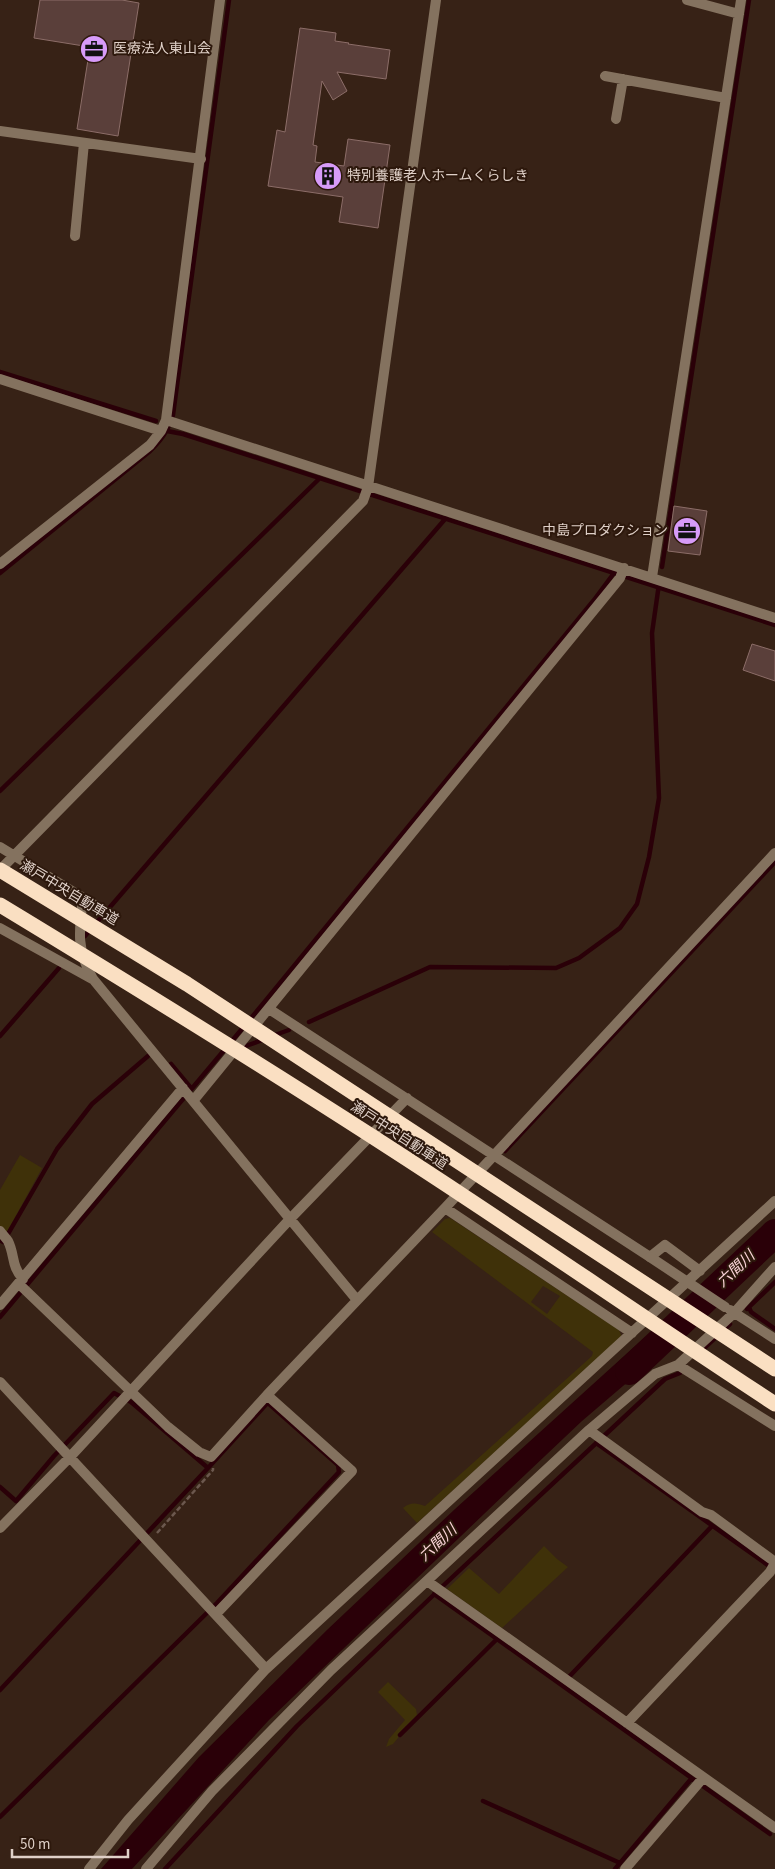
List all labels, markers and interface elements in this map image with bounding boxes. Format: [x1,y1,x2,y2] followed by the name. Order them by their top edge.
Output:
[79,34,109,64] office icon: 医療法人東山会
[113,39,211,59] place label: 医療法人東山会
[313,161,343,191] building icon: 特別養護老人ホームくらしき
[347,166,529,186] place label: 特別養護老人ホームくらしき
[672,516,702,546] office icon: 中島プロダクション
[542,521,668,541] place label: 中島プロダクション
[16,856,122,930] street label: 瀬戸中央自動車道
[347,1097,451,1175] street label: 瀬戸中央自動車道
[712,1245,761,1292] water label: 六間川
[414,1519,463,1566] water label: 六間川
[12,1826,129,1858] scale bar
[20,1834,50,1855] text: 50 m

